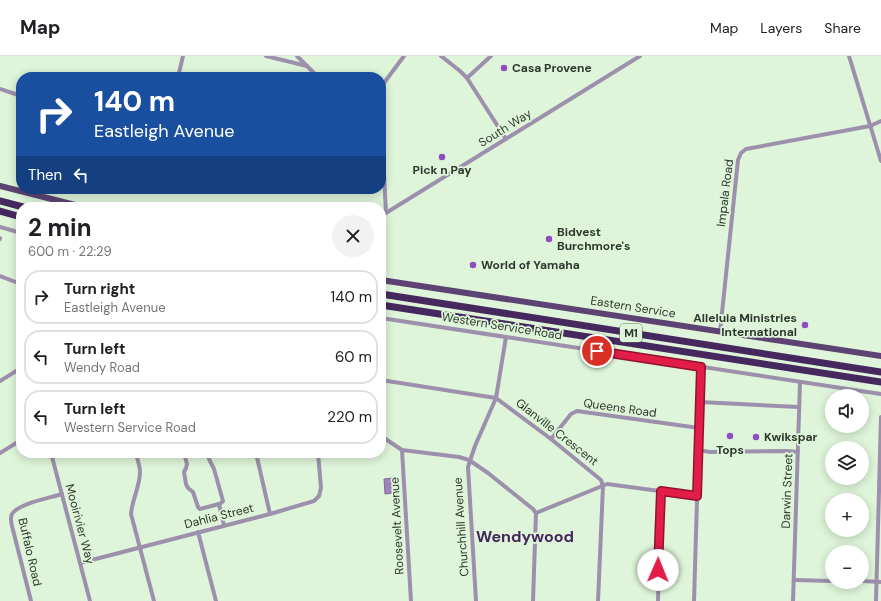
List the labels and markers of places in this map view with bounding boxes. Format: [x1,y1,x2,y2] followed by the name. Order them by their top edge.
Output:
[512,60,592,76] place label: Casa Provene
[499,63,509,73] marker: Casa Provene
[437,152,447,162] marker: Pick n Pay
[413,162,472,178] place label: Pick n Pay
[557,224,630,254] place label: Bidvest Burchmore's
[544,234,554,244] marker: Bidvest Burchmore's
[481,257,580,273] place label: World of Yamaha
[468,260,478,270] marker: World of Yamaha
[693,310,797,340] place label: Alleluia Ministries International
[800,320,810,330] marker: Alleluia Ministries International
[580,334,614,368] pin
[764,429,818,445] place label: Kwikspar
[725,431,735,441] marker: Tops
[751,432,761,442] marker: Kwikspar
[716,442,744,458] place label: Tops

